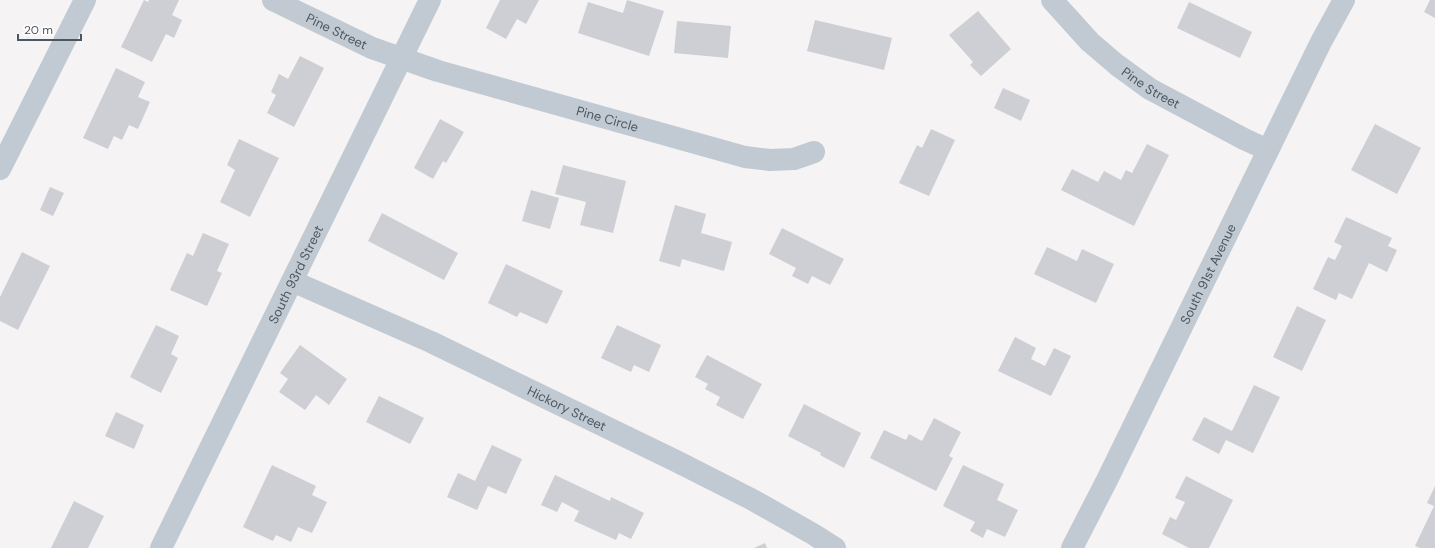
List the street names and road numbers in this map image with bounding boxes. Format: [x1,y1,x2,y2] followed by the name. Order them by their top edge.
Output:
[303,9,370,53] street label: Pine Street
[1118,63,1183,112] street label: Pine Street
[574,102,640,136] street label: Pine Circle
[1176,221,1240,327] street label: South 91st Avenue
[265,222,327,326] street label: South 93rd Street
[525,382,609,435] street label: Hickory Street

